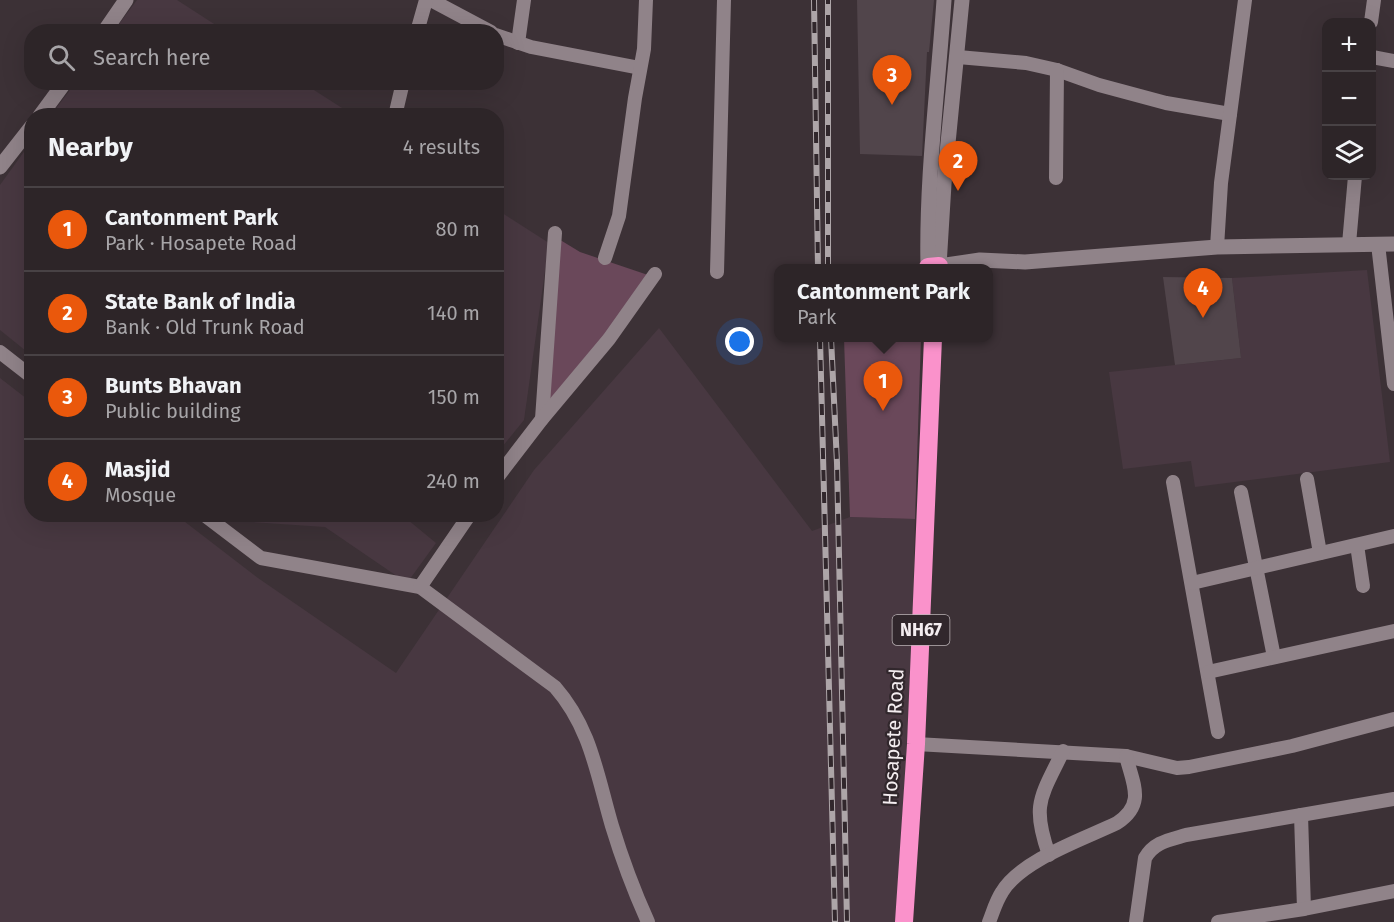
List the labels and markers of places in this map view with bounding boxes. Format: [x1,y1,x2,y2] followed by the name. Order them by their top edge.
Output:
[872,56,912,105] pin: 3
[938,142,978,191] pin: 2
[1184,268,1222,318] pin: 4
[864,362,902,411] pin: 1

